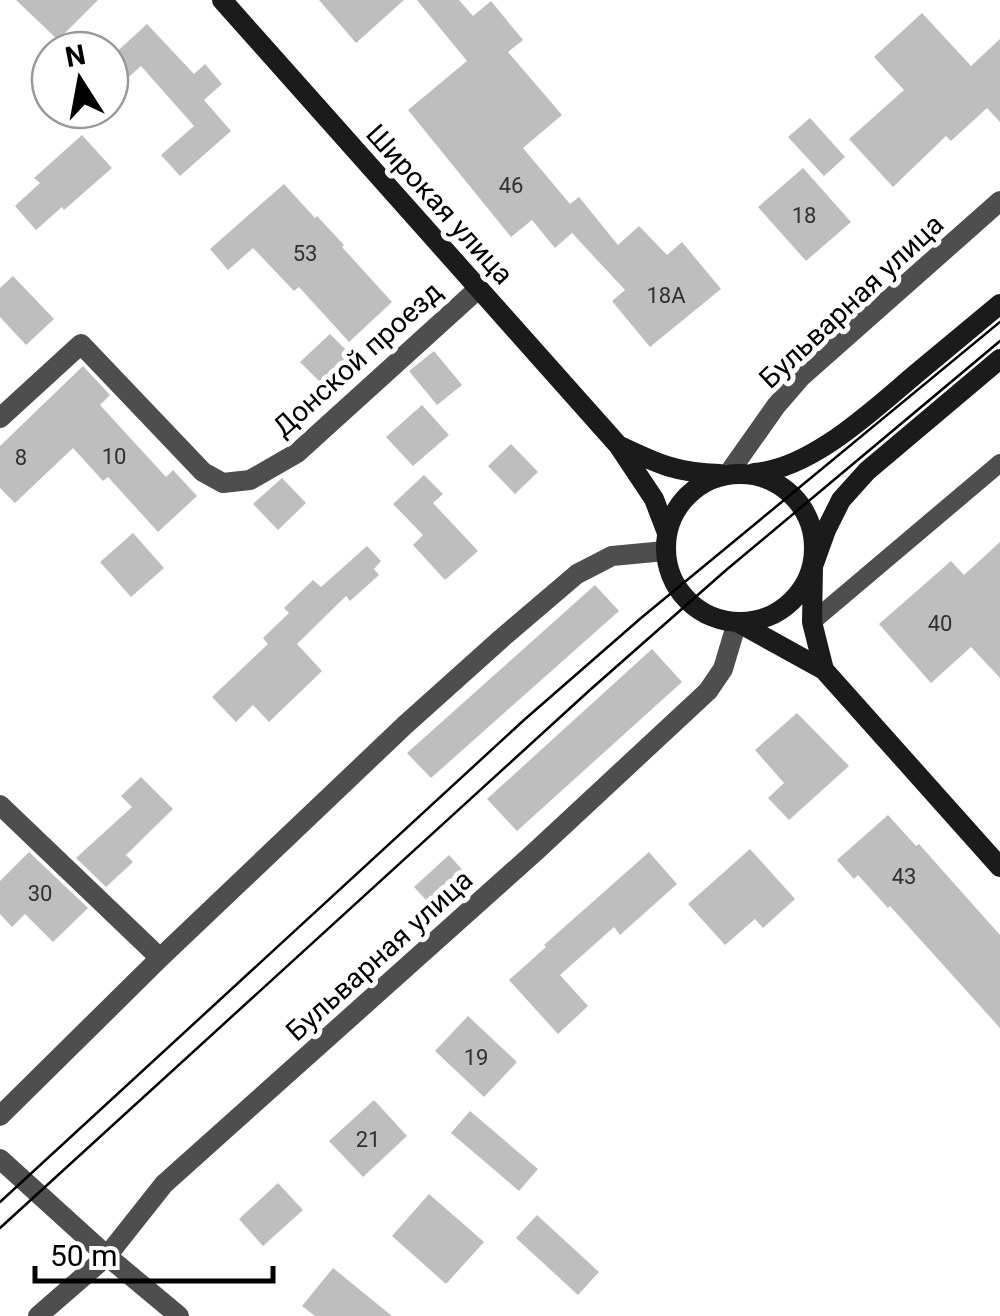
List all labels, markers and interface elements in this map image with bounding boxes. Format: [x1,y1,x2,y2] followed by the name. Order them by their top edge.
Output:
[30,30,130,130] north arrow
[62,38,88,74] text: N
[359,118,520,291] street label: Широкая улица
[499,173,523,198] house number: 46
[792,203,816,228] house number: 18
[753,208,950,395] street label: Бульварная улица
[293,241,317,266] house number: 53
[266,275,449,444] street label: Донской проезд
[646,283,686,308] house number: 18А
[102,444,126,469] house number: 10
[15,445,27,470] house number: 8
[928,611,952,636] house number: 40
[279,863,479,1048] street label: Бульварная улица
[892,864,916,889] house number: 43
[28,881,52,906] house number: 30
[464,1045,488,1070] house number: 19
[356,1127,380,1152] house number: 21
[35,1221,272,1283] scale bar
[50,1238,117,1273] text: 50 m

